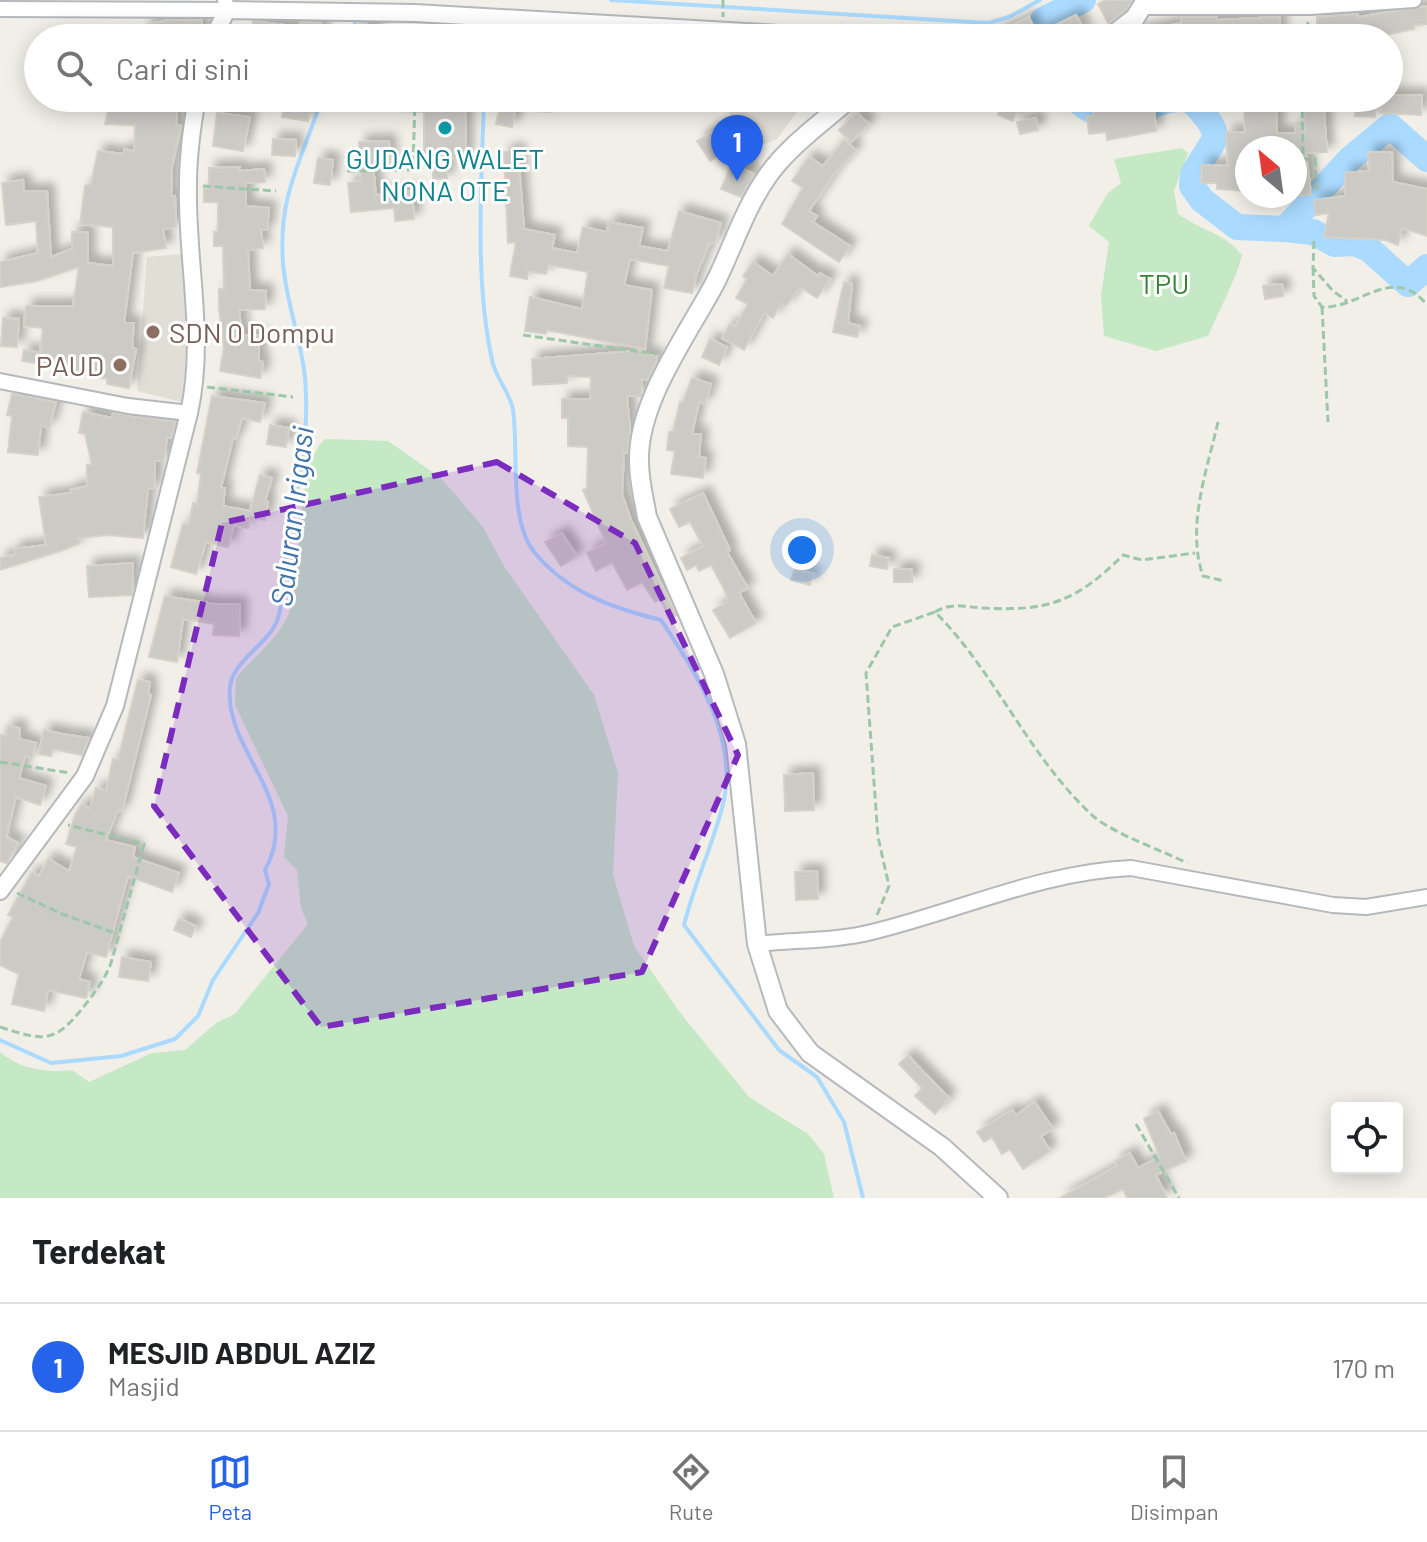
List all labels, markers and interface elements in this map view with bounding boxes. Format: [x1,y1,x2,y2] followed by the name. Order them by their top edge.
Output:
[24,24,1403,112] search box
[52,46,96,90] icon: search
[116,50,250,86] text: Cari di sini
[711,115,763,181] pin: 1
[436,119,454,137] marker: GUDANG WALET NONA OTE
[1235,136,1307,208] north arrow
[346,141,544,207] place label: GUDANG WALET NONA OTE
[1139,266,1189,300] park label: TPU
[169,315,335,349] place label: SDN 0 Dompu
[144,323,162,341] marker: SDN 0 Dompu
[36,348,104,382] place label: PAUD
[111,356,129,374] marker: PAUD
[262,423,320,608] water label: Saluran Irigasi
[782,530,822,570] your location
[1331,1102,1403,1174] map controls
[1331,1102,1403,1174] button: locate
[32,1230,166,1271] text: Terdekat
[108,1334,376,1370] text: MESJID ABDUL AZIZ
[53,1352,63,1383] text: 1
[1332,1352,1395,1383] text: 170 m
[108,1370,180,1401] text: Masjid
[208,1450,252,1524] tab: Peta
[669,1450,713,1524] tab: Rute
[1130,1450,1219,1524] tab: Disimpan

